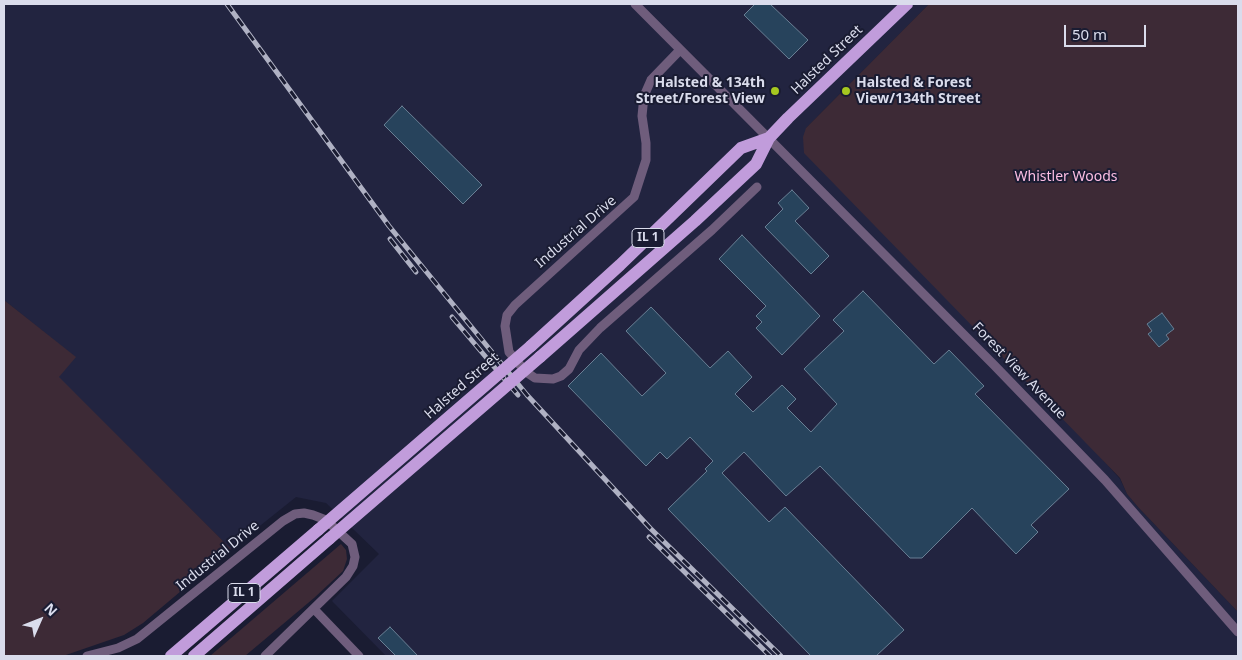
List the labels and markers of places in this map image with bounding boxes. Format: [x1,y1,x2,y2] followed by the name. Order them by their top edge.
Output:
[636,75,765,108] place label: Halsted & 134th Street/Forest View
[856,75,981,108] place label: Halsted & Forest View/134th Street
[769,85,781,97] marker: Halsted & 134th Street/Forest View
[840,85,852,97] marker: Halsted & Forest View/134th Street

